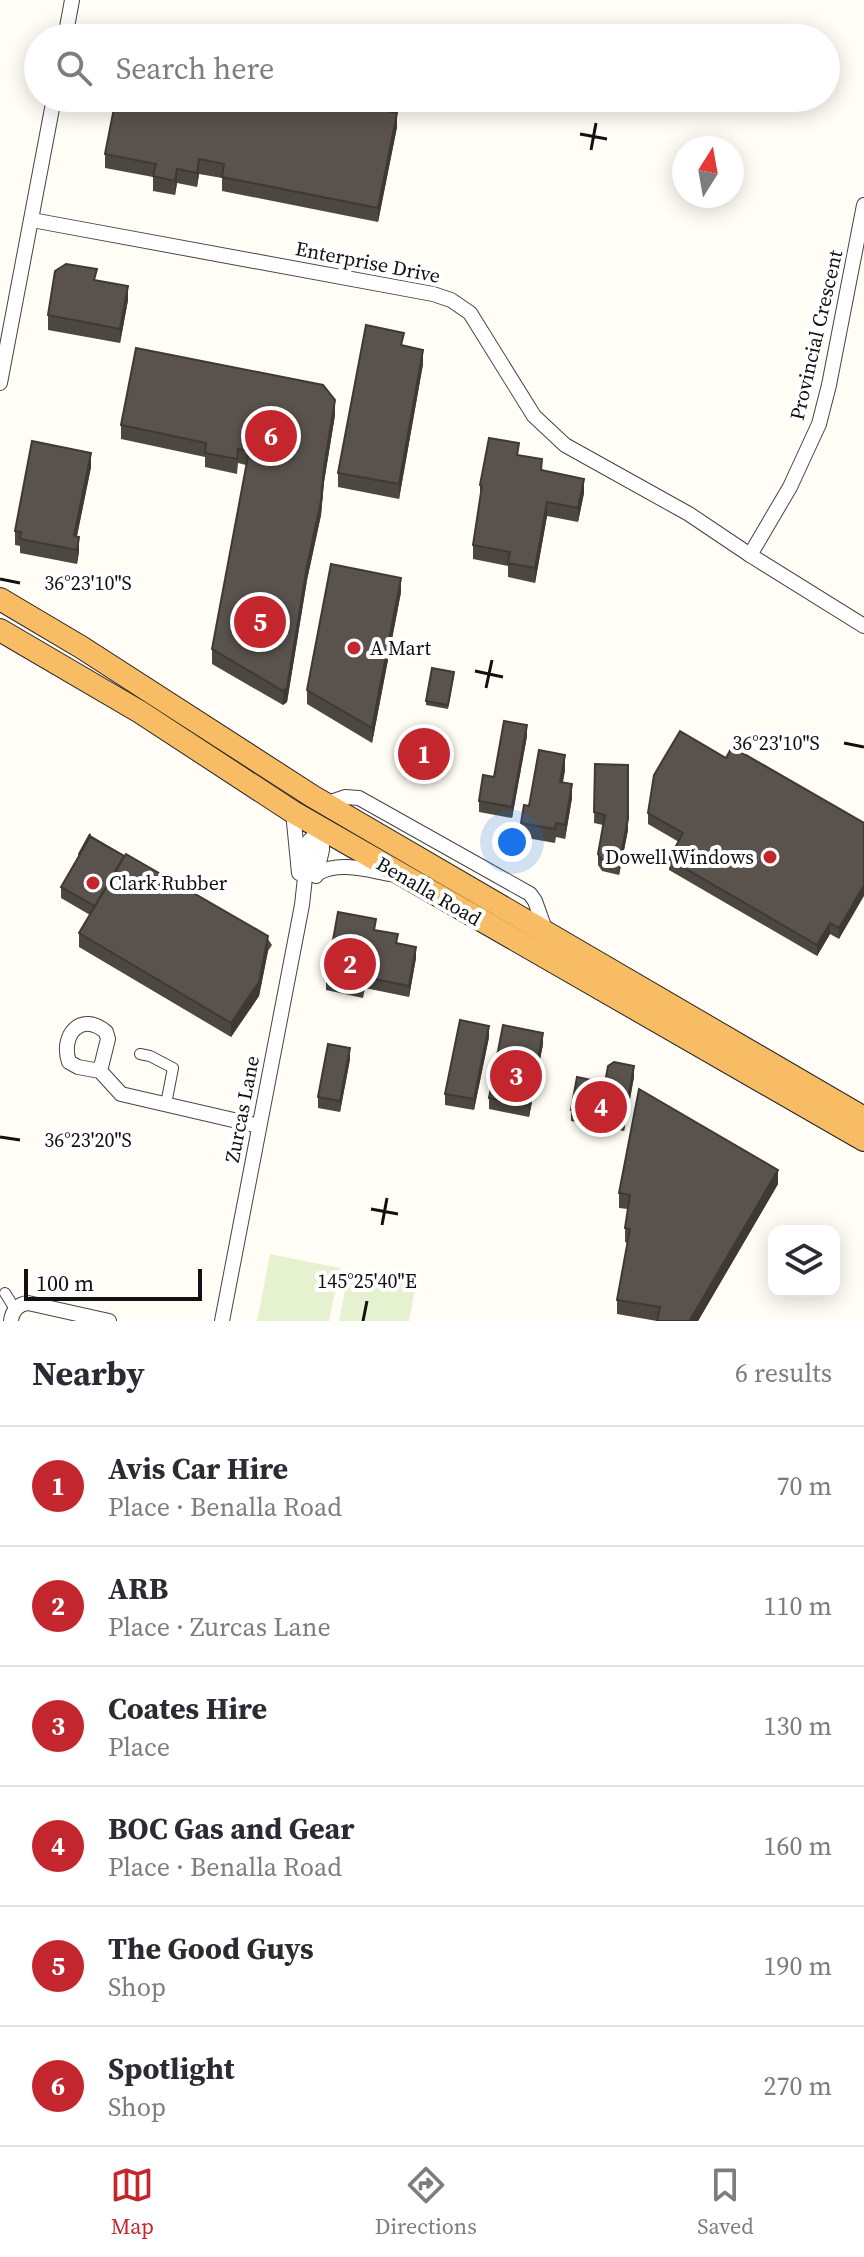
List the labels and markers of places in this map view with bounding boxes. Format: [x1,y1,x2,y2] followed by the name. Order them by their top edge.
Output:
[245,406,297,466] pin: 6
[234,592,286,652] pin: 5
[370,634,431,662] place label: A Mart
[345,639,363,657] marker: A Mart
[398,724,450,784] pin: 1
[605,843,754,871] place label: Dowell Windows
[761,848,779,866] marker: Dowell Windows
[109,869,228,897] place label: Clark Rubber
[84,874,102,892] marker: Clark Rubber
[324,934,376,994] pin: 2
[490,1046,542,1106] pin: 3
[575,1077,627,1137] pin: 4

